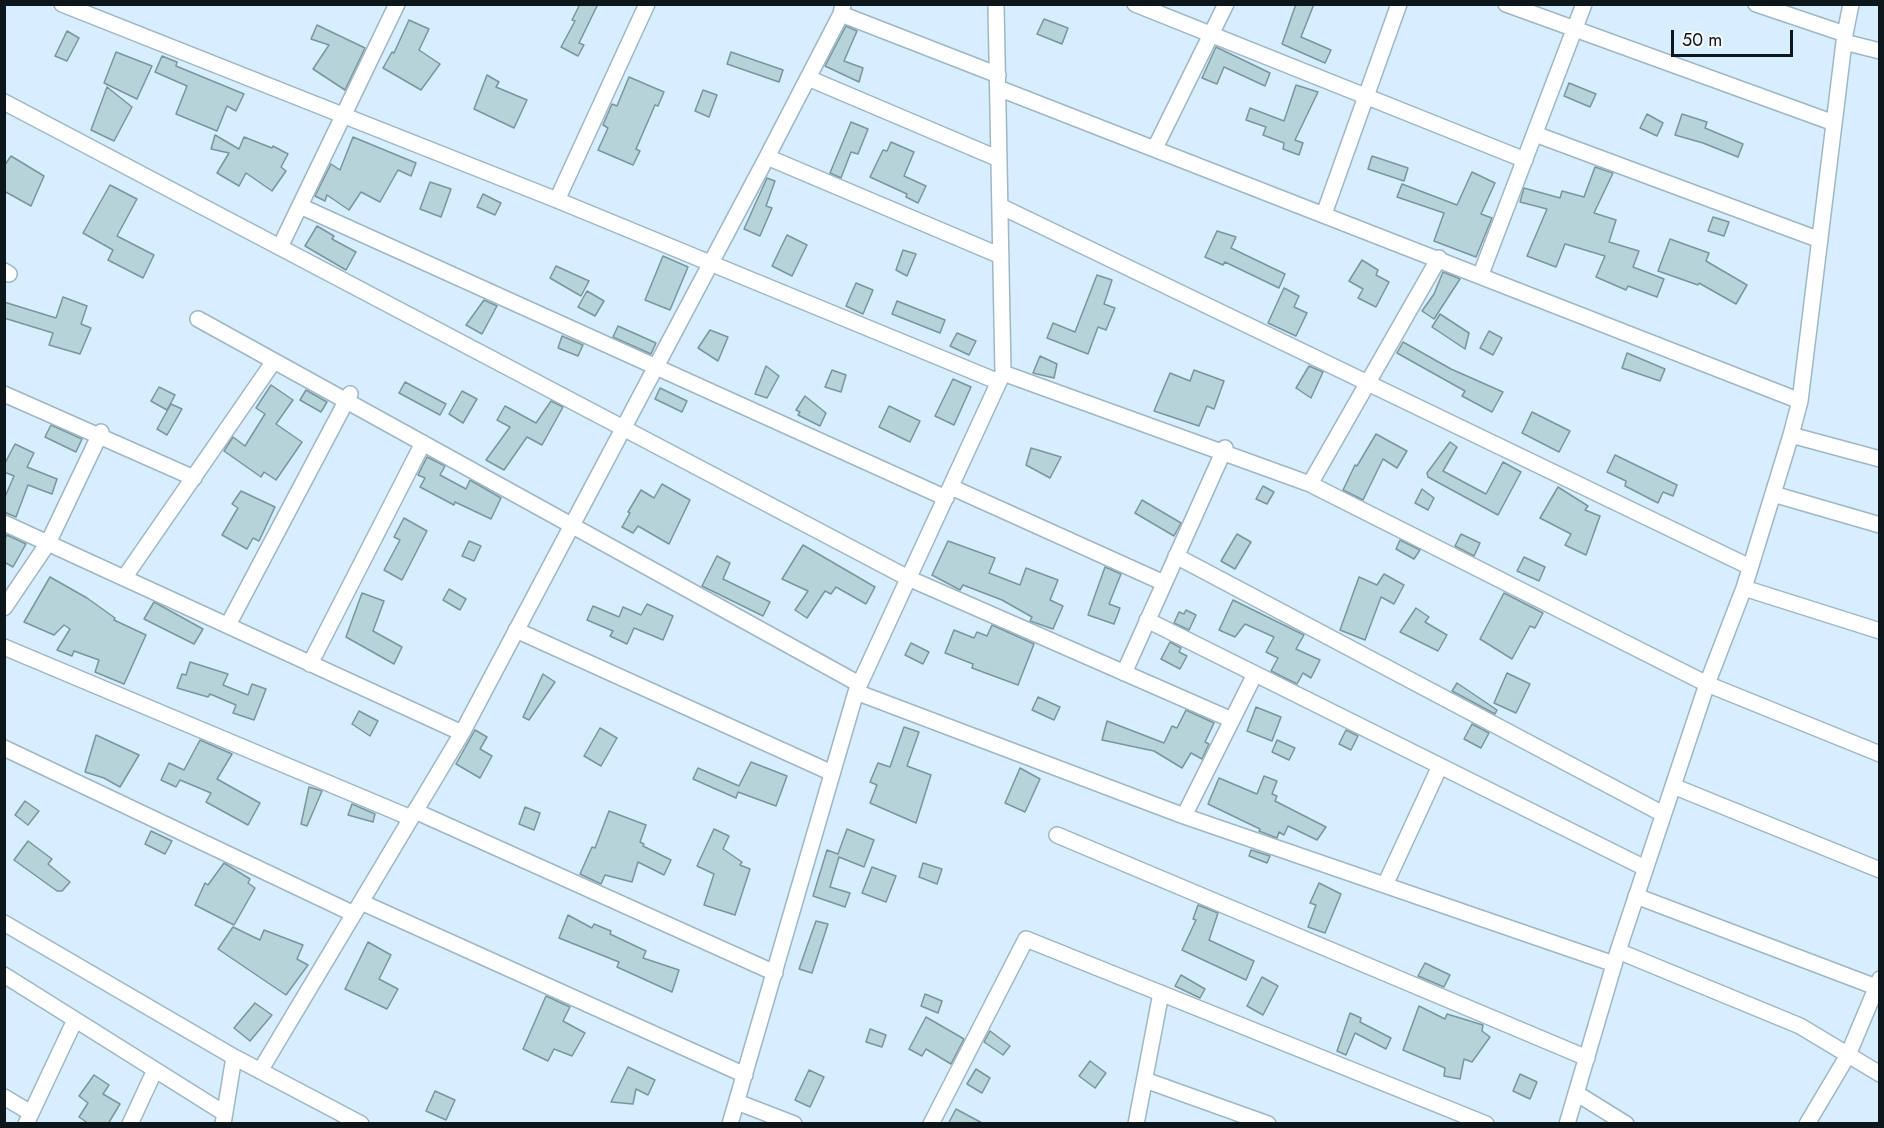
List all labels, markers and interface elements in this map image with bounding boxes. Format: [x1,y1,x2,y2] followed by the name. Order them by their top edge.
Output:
[1674,18,1796,56] scale bar
[1682,27,1722,53] text: 50 m

